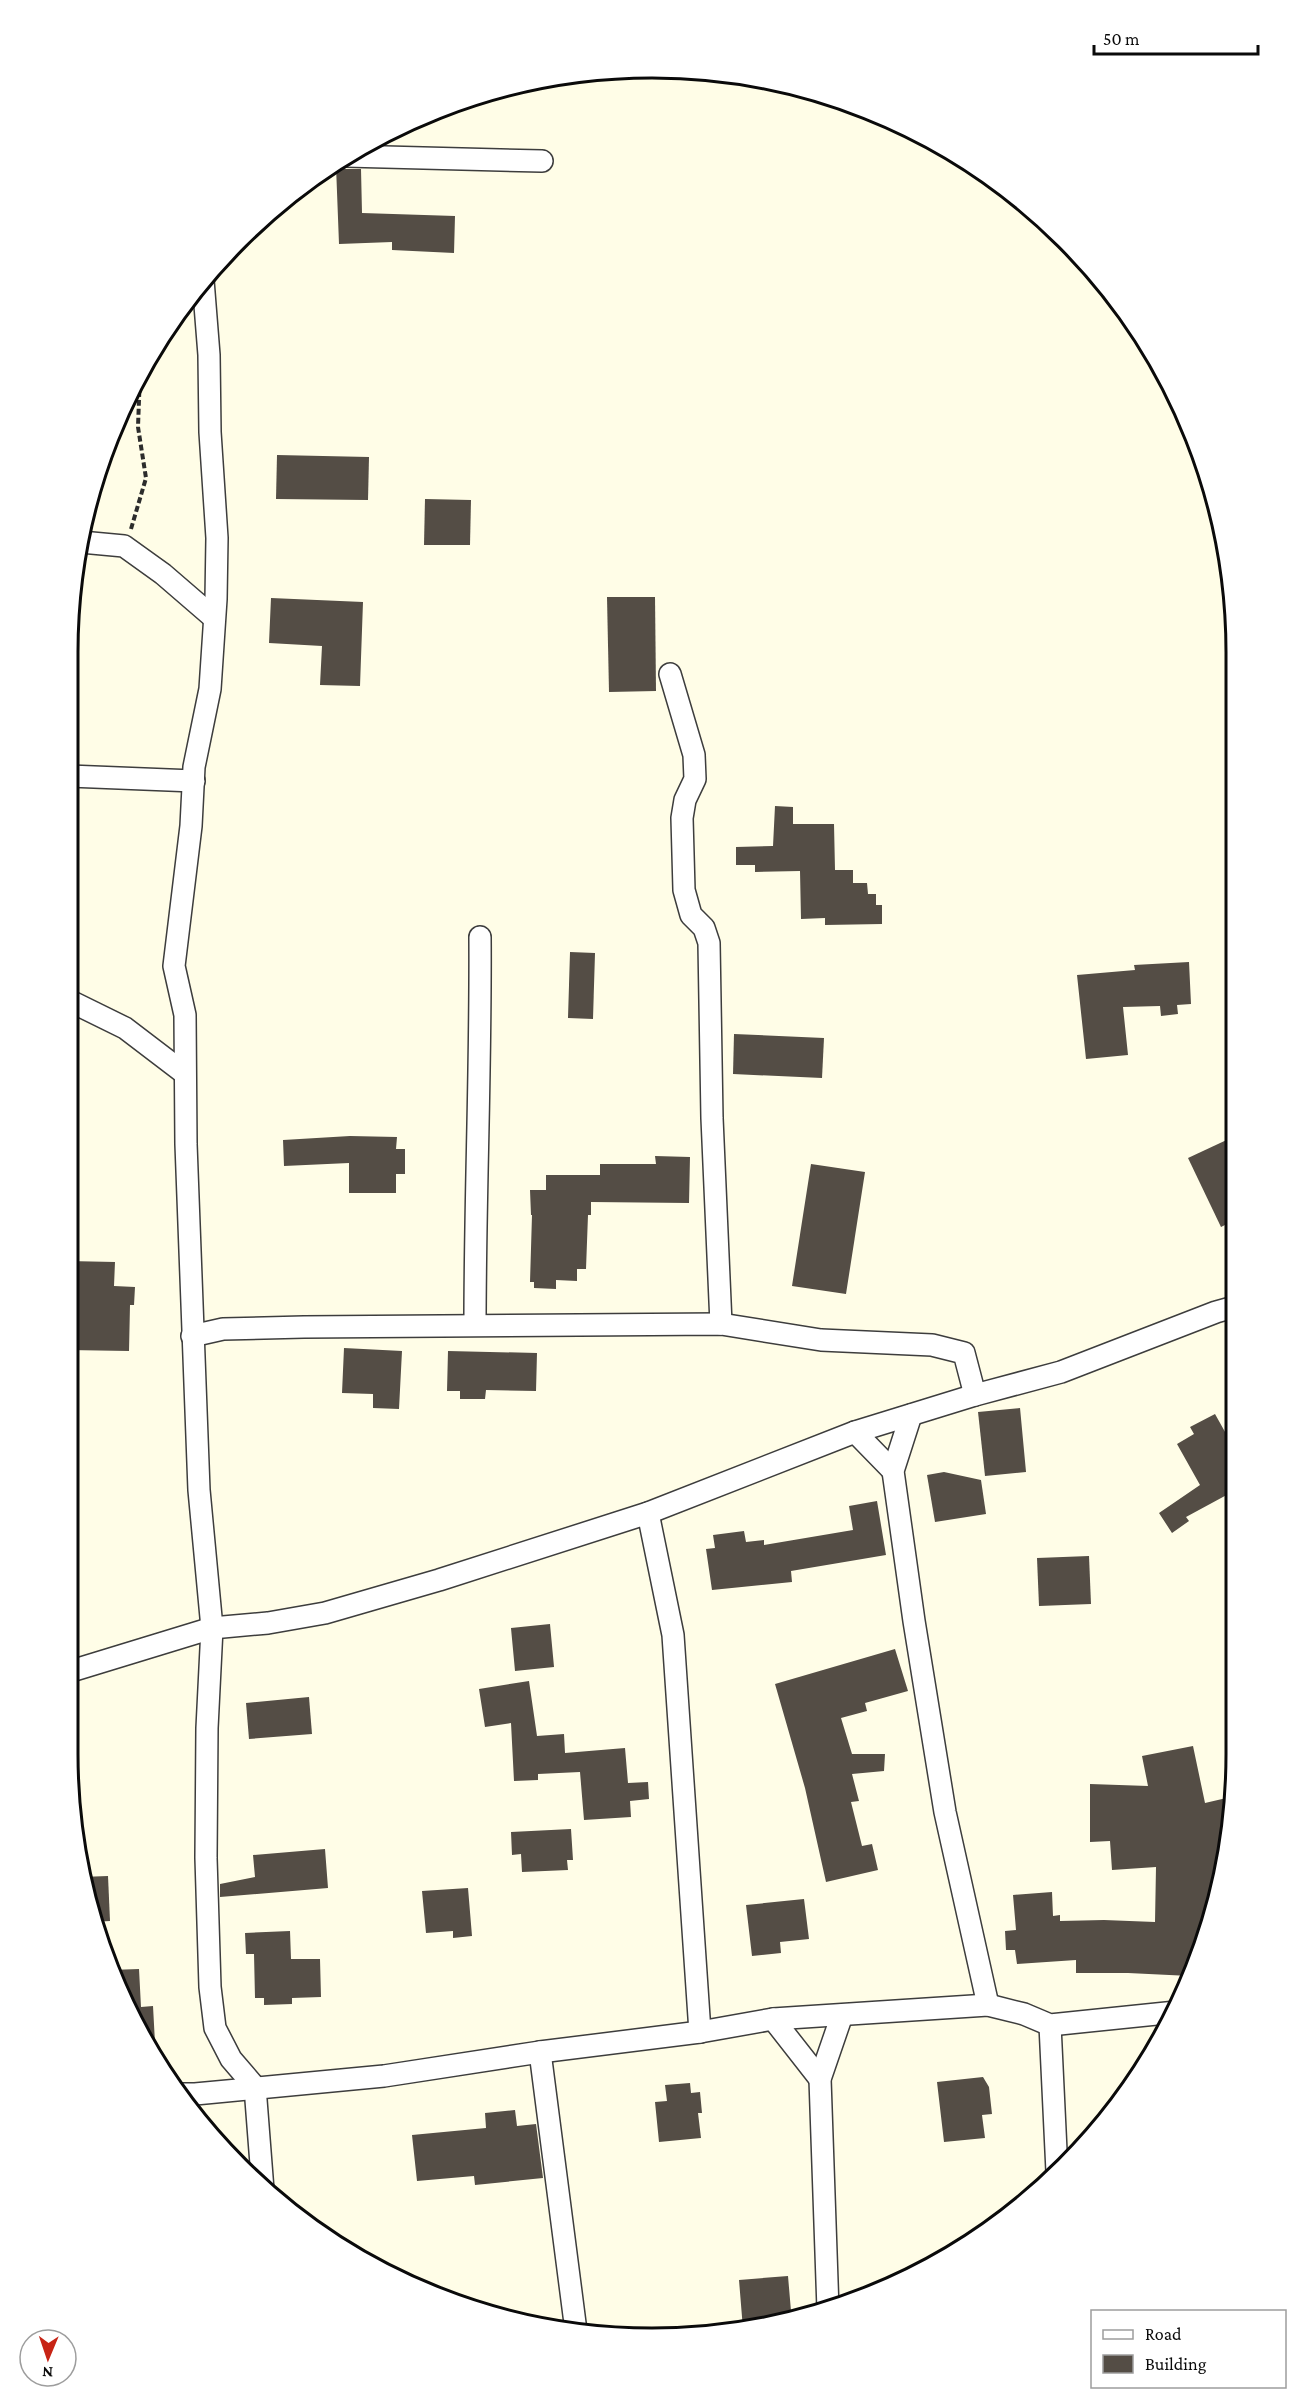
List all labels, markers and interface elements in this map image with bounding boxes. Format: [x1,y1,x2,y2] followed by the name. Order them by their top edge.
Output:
[1094,18,1258,56] scale bar
[1103,29,1140,49] text: 50 m
[1091,2310,1286,2388] legend
[1145,2324,1182,2344] text: Road
[18,2328,78,2388] north arrow
[1145,2354,1207,2374] text: Building
[42,2364,53,2381] text: N

